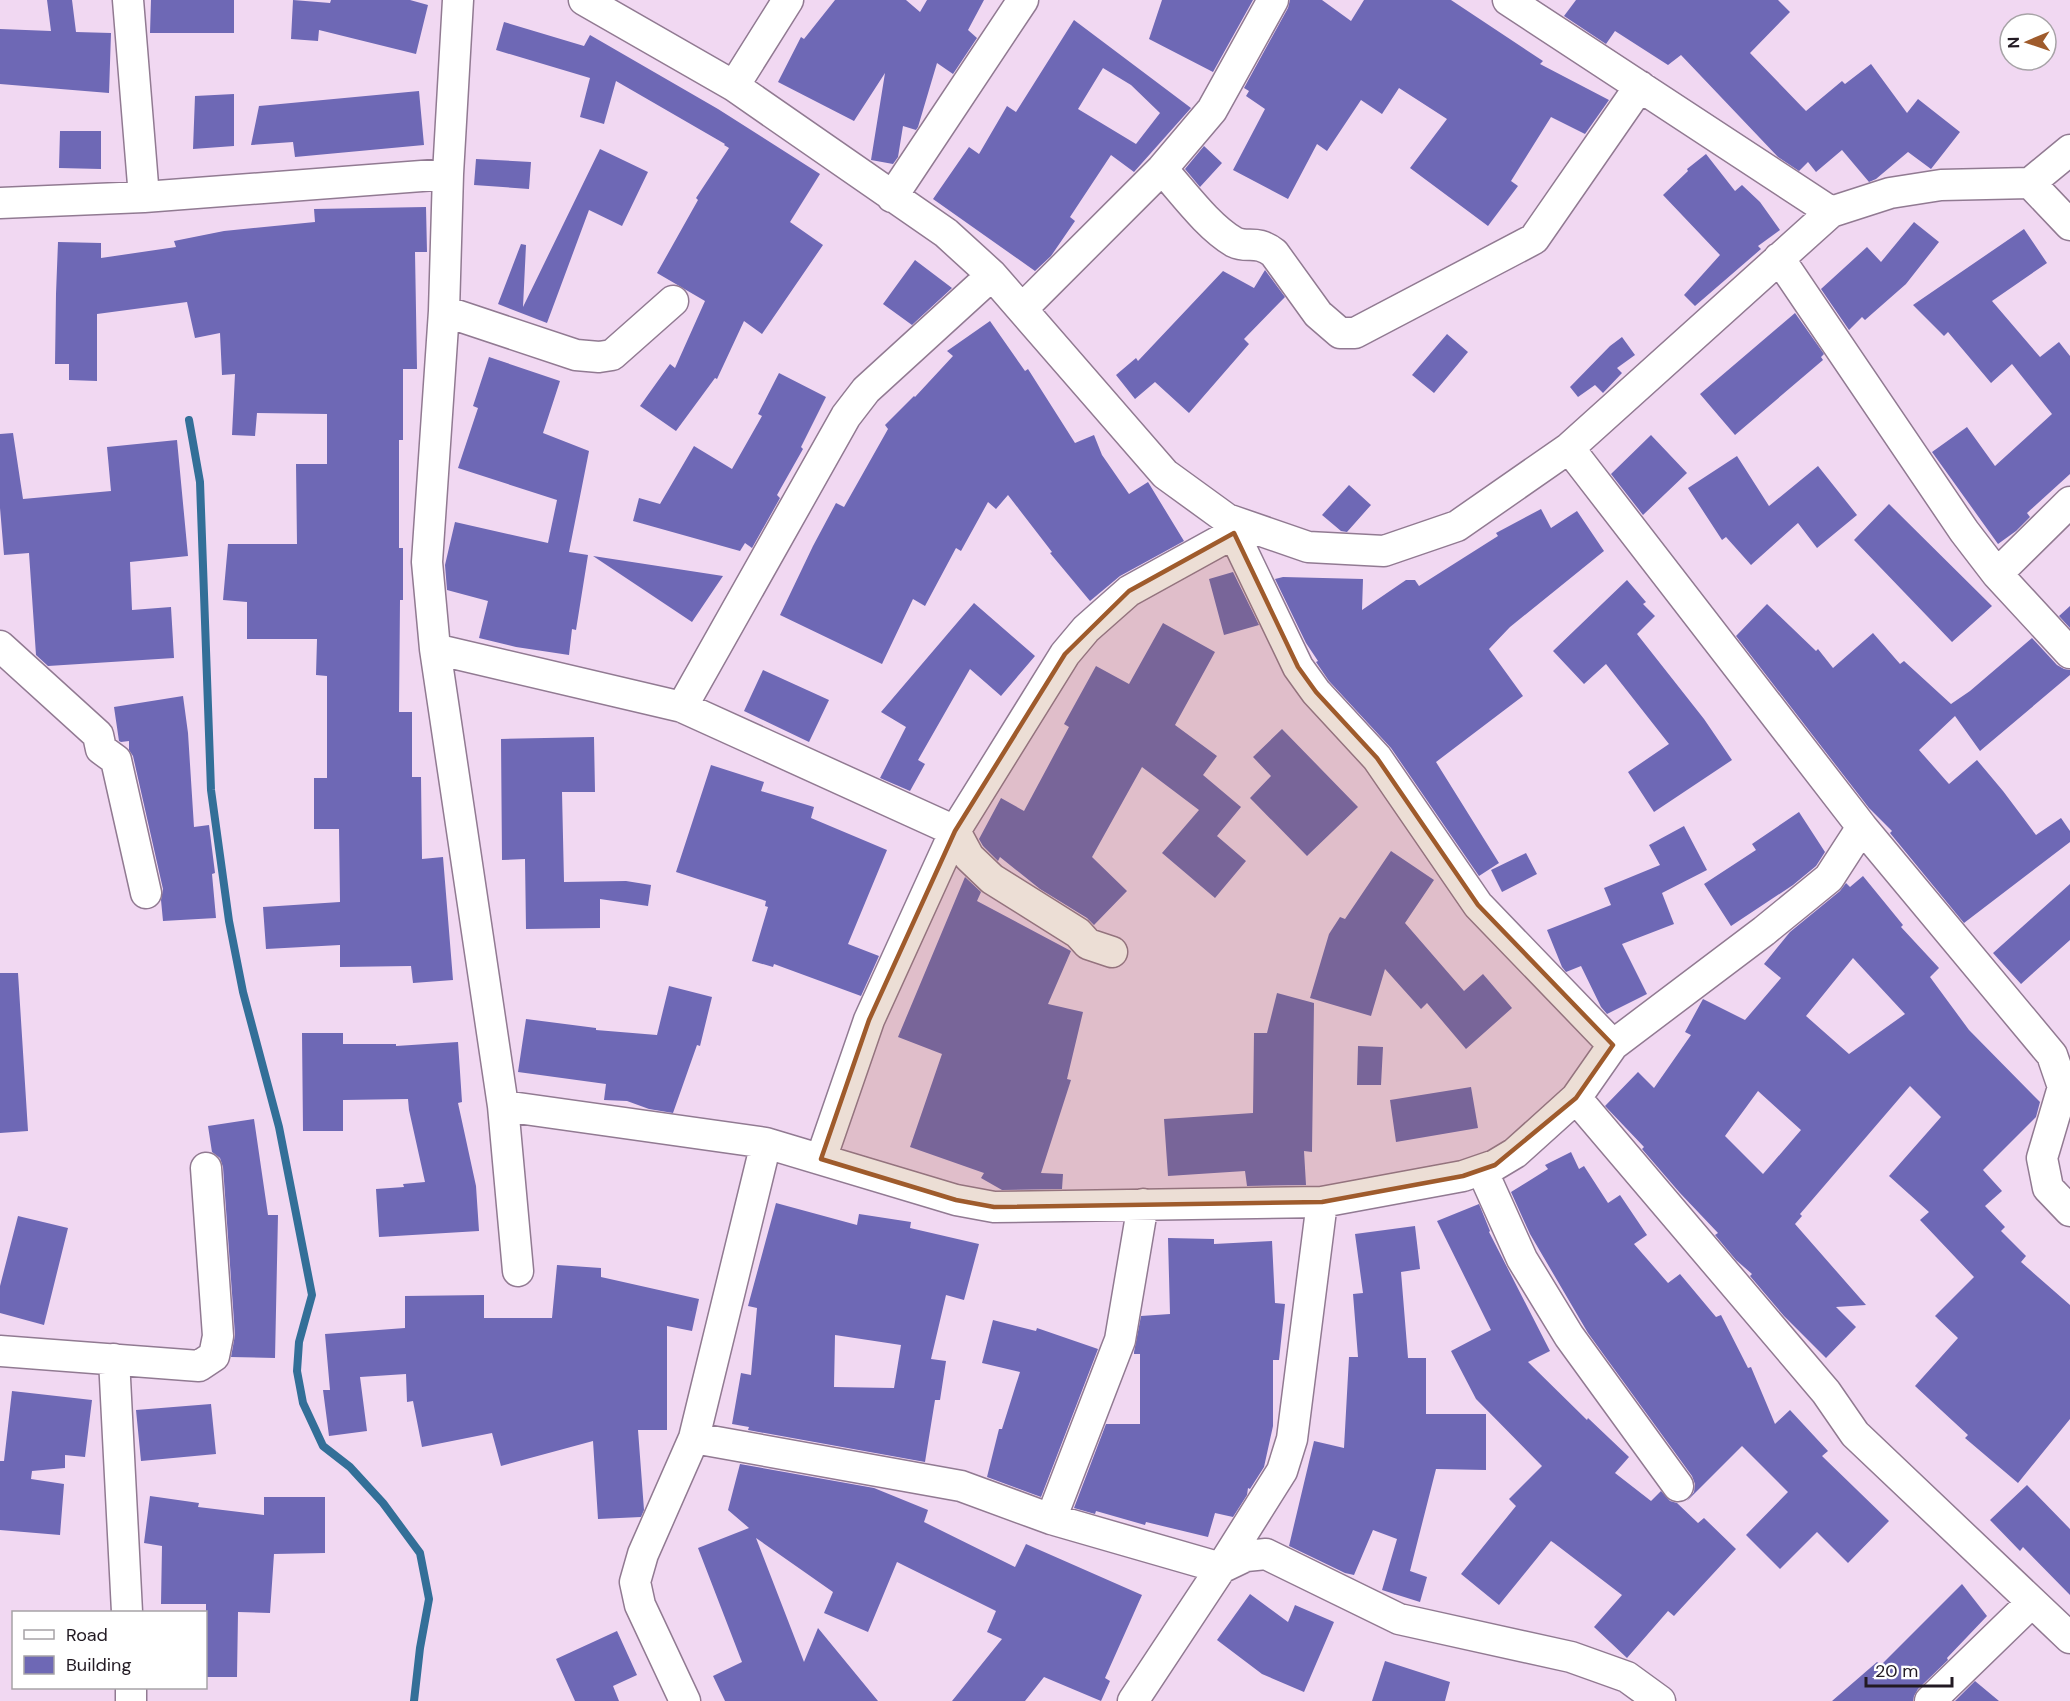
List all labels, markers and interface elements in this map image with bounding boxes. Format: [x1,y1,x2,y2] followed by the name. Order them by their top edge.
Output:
[1998,12,2058,72] north arrow
[2003,36,2024,49] text: N
[12,1611,207,1689] legend
[66,1623,108,1647] text: Road
[1866,1650,1952,1688] scale bar
[66,1653,131,1677] text: Building
[1875,1659,1918,1683] text: 20 m

